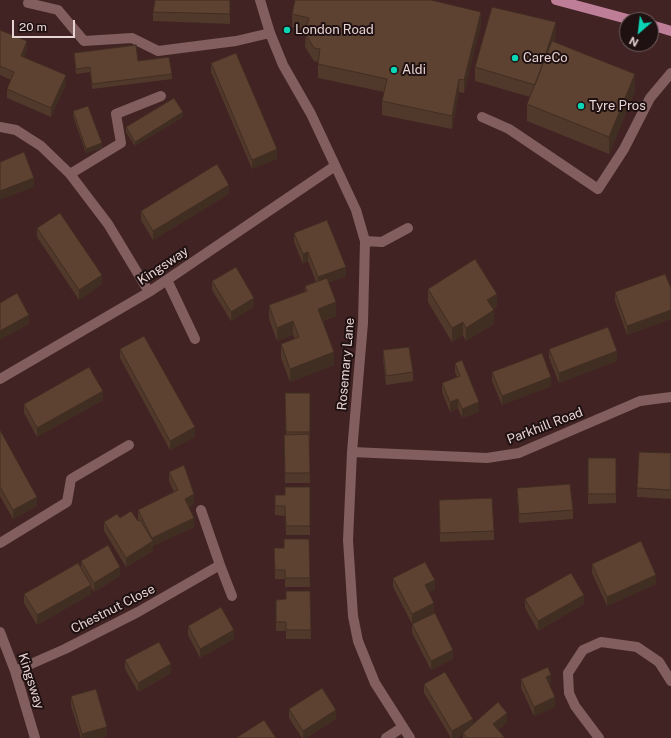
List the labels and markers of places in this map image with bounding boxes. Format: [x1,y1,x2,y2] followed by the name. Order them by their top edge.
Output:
[295,22,374,38] place label: London Road
[282,25,292,35] marker: London Road
[523,50,568,66] place label: CareCo
[510,53,520,63] marker: CareCo
[402,62,426,78] place label: Aldi
[389,65,399,75] marker: Aldi
[589,98,646,114] place label: Tyre Pros
[576,101,586,111] marker: Tyre Pros

